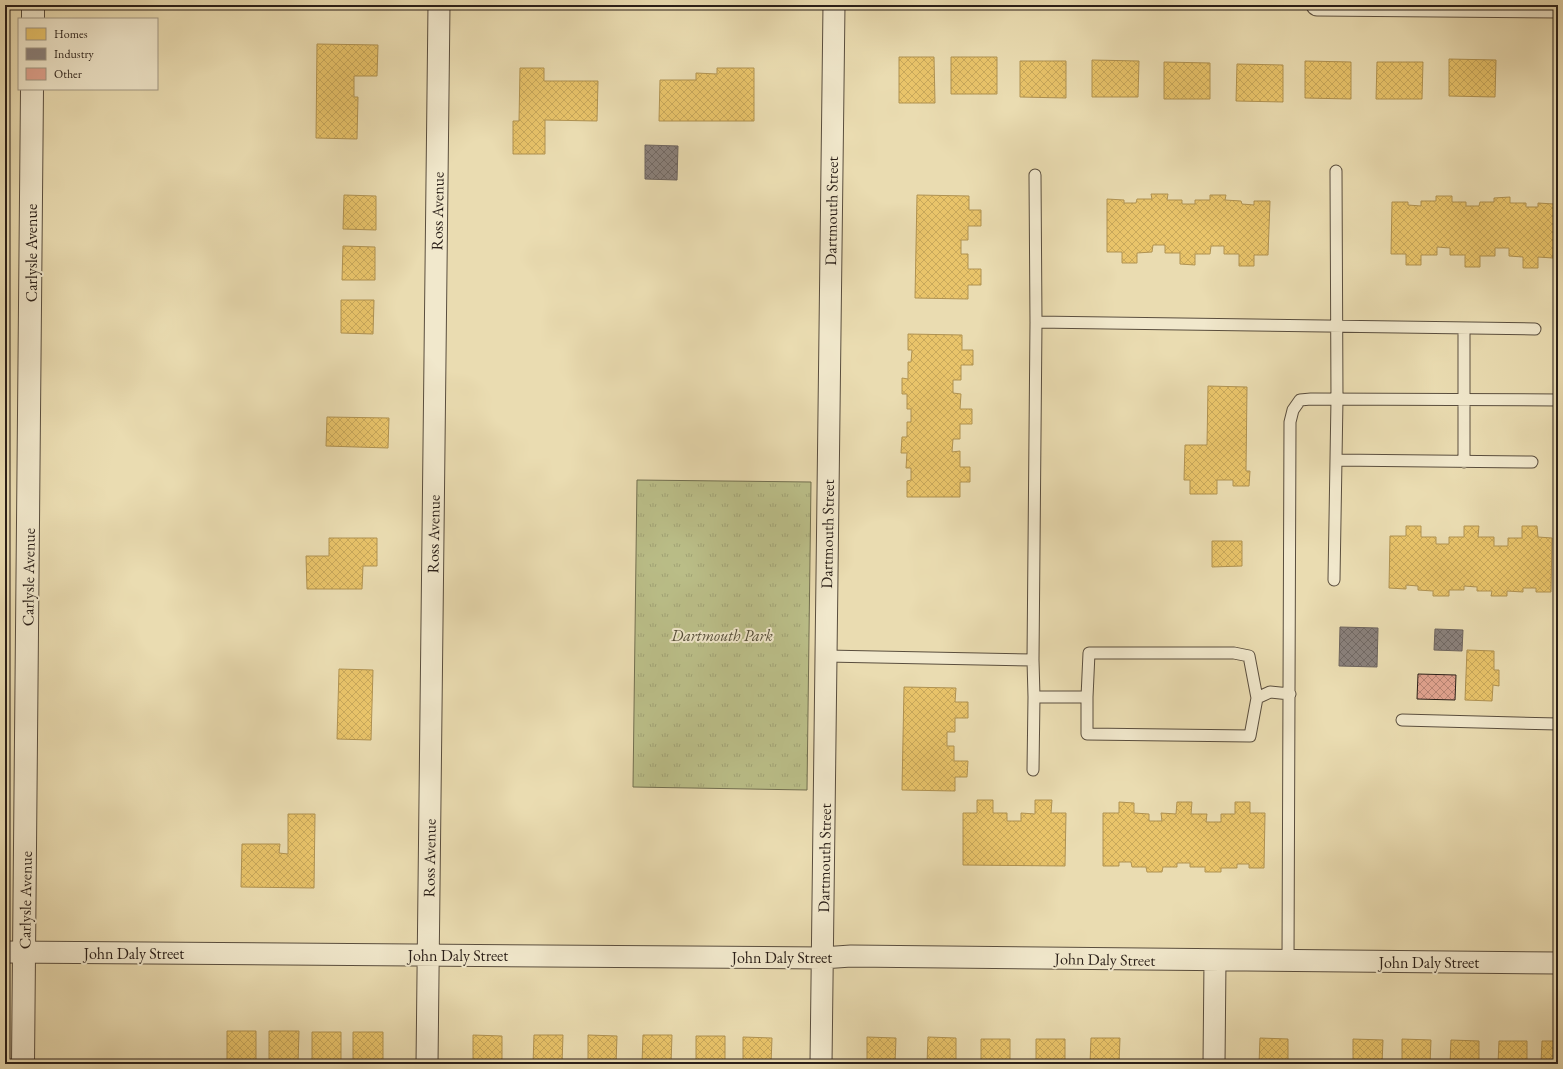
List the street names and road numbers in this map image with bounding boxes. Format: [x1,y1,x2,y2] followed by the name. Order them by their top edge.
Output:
[820,156,843,266] street label: Dartmouth Street
[426,171,449,251] street label: Ross Avenue
[21,204,42,302] street label: Carlysle Avenue
[816,479,839,589] street label: Dartmouth Street
[422,494,445,574] street label: Ross Avenue
[17,528,40,626] street label: Carlysle Avenue
[813,803,836,913] street label: Dartmouth Street
[418,818,441,898] street label: Ross Avenue
[14,851,37,949] street label: Carlysle Avenue
[82,943,184,964] street label: John Daly Street
[406,945,508,966] street label: John Daly Street
[730,947,832,968] street label: John Daly Street
[1052,948,1155,971] street label: John Daly Street
[1377,952,1479,973] street label: John Daly Street

